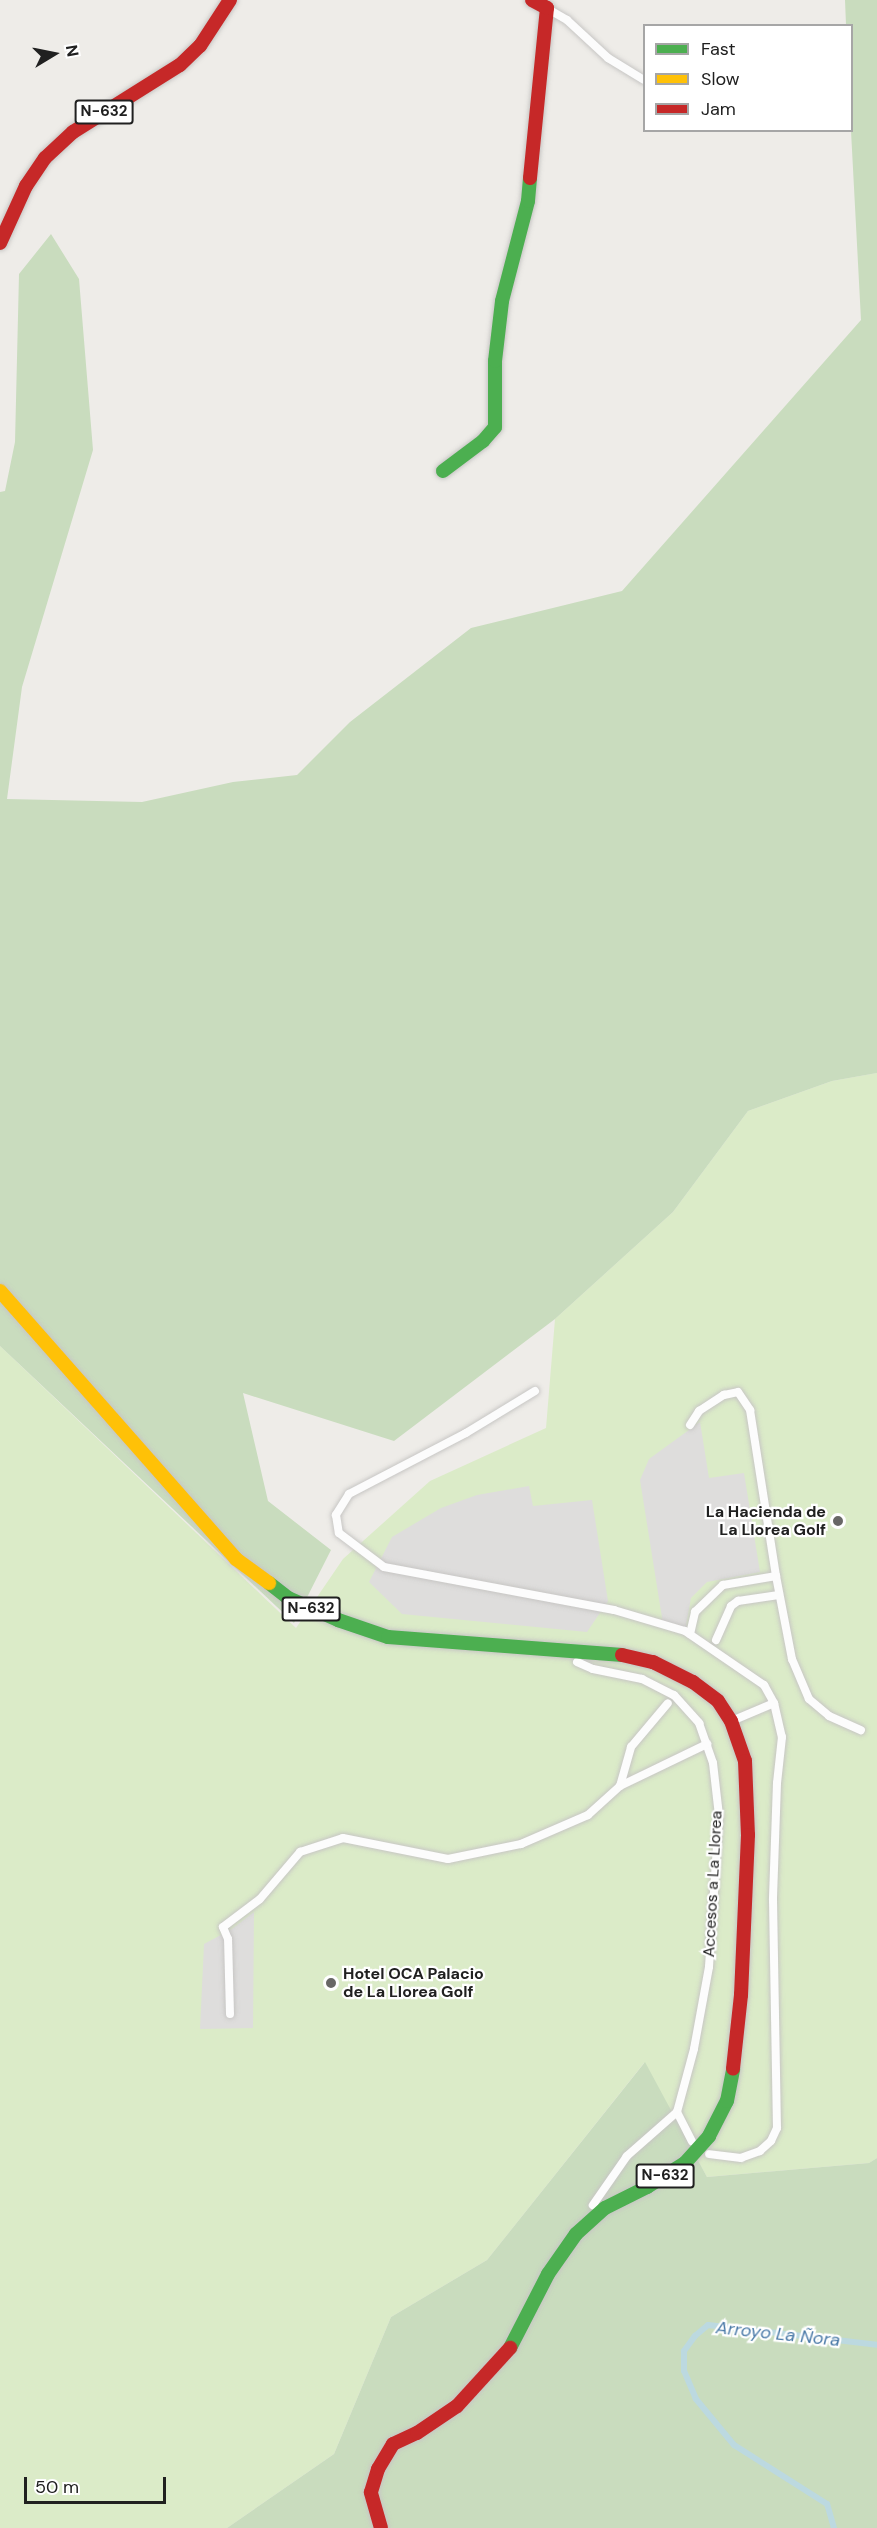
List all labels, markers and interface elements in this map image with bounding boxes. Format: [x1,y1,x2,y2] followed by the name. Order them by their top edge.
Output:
[24,24,84,84] north arrow
[643,24,853,132] legend
[701,37,736,61] text: Fast
[61,43,84,58] text: N
[701,67,740,91] text: Slow
[701,97,736,121] text: Jam
[74,100,134,124] road number: N-632
[706,1502,826,1540] place label: La Hacienda de La Llorea Golf
[831,1514,845,1528] marker: La Hacienda de La Llorea Golf
[281,1597,341,1621] road number: N-632
[700,1810,726,1958] street label: Accesos a La Llorea
[343,1964,484,2002] place label: Hotel OCA Palacio de La Llorea Golf
[324,1976,338,1990] marker: Hotel OCA Palacio de La Llorea Golf
[635,2164,695,2188] road number: N-632
[715,2317,841,2351] water label: Arroyo La Ñora
[27,2465,170,2503] scale bar
[35,2475,79,2499] text: 50 m

